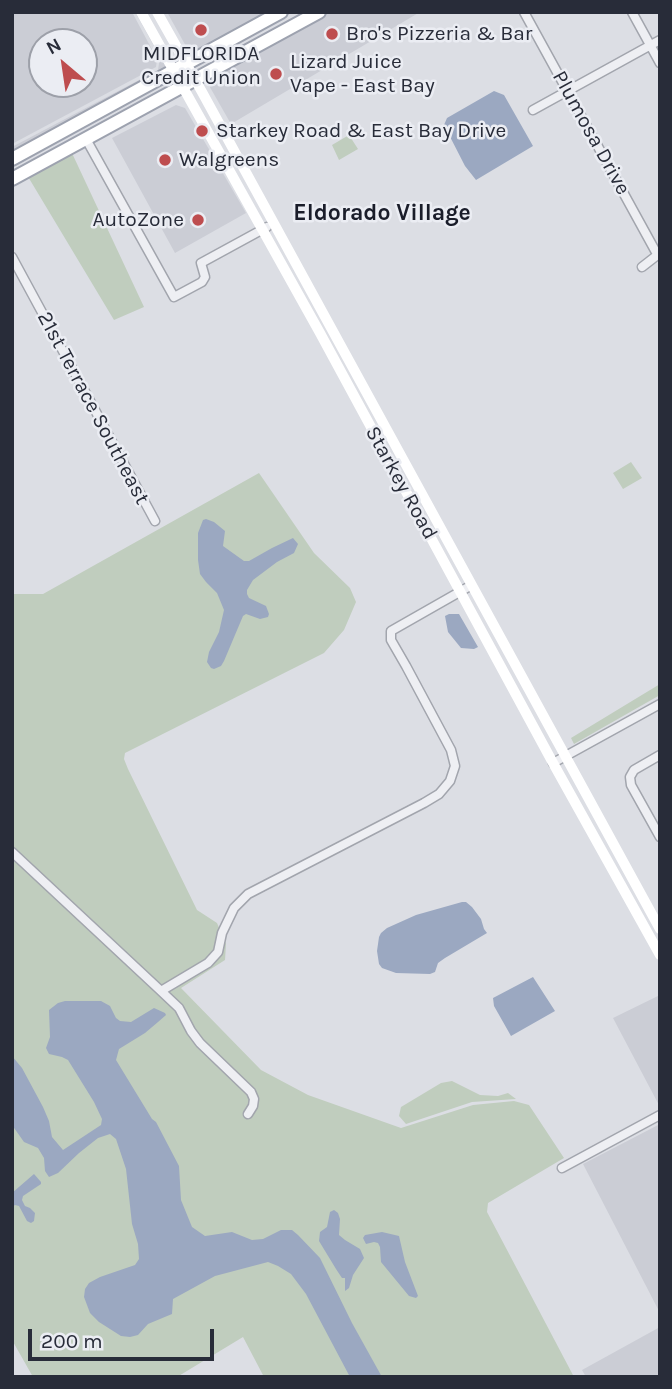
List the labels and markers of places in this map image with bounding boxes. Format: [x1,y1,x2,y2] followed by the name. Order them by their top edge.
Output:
[346,21,532,47] place label: Bro's Pizzeria & Bar
[193,22,209,38] marker: MIDFLORIDA Credit Union
[324,26,340,42] marker: Bro's Pizzeria & Bar
[141,41,261,91] place label: MIDFLORIDA Credit Union
[290,49,435,99] place label: Lizard Juice Vape - East Bay
[268,66,284,82] marker: Lizard Juice Vape - East Bay
[216,118,506,144] place label: Starkey Road & East Bay Drive
[194,123,210,139] marker: Starkey Road & East Bay Drive
[179,147,279,173] place label: Walgreens
[157,152,173,168] marker: Walgreens
[92,207,184,233] place label: AutoZone
[190,212,206,228] marker: AutoZone

